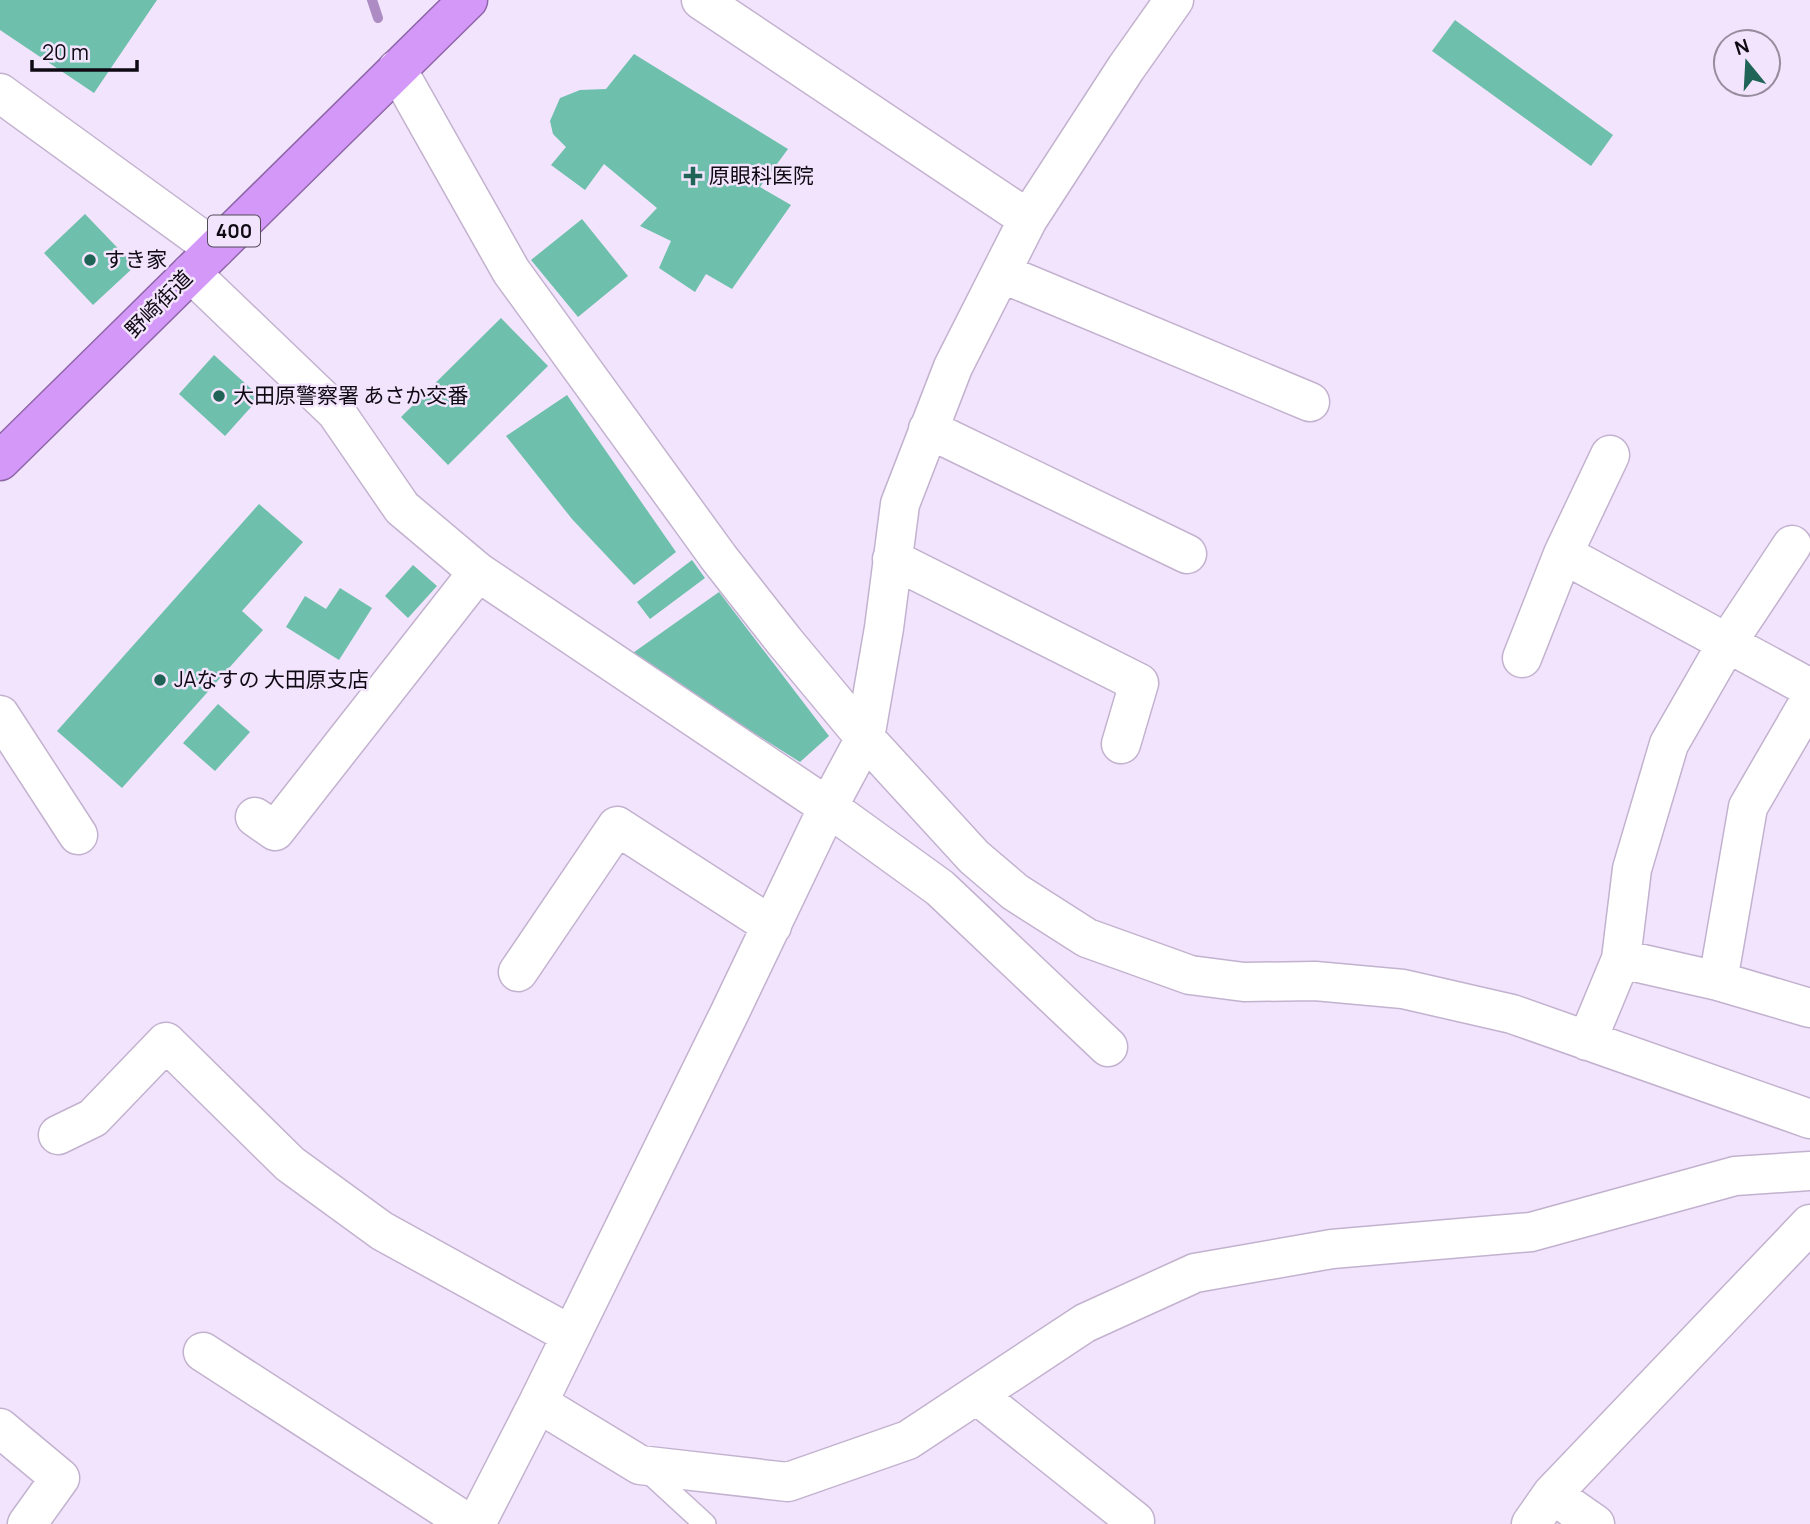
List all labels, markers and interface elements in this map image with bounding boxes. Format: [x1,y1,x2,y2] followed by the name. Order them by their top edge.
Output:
[32,28,136,72] scale bar
[1712,28,1782,98] north arrow
[1731,32,1752,61] text: N
[42,38,89,66] text: 20 m
[709,161,814,189] place label: 原眼科医院
[683,166,703,186] marker: 原眼科医院
[208,216,260,246] road number: 400
[104,245,167,273] place label: すき家
[82,252,98,268] marker: すき家
[119,264,198,343] street label: 野崎街道
[233,381,468,409] place label: 大田原警察署 あさか交番
[211,388,227,404] marker: 大田原警察署 あさか交番
[174,665,369,693] place label: JAなすの 大田原支店
[152,672,168,688] marker: JAなすの 大田原支店

